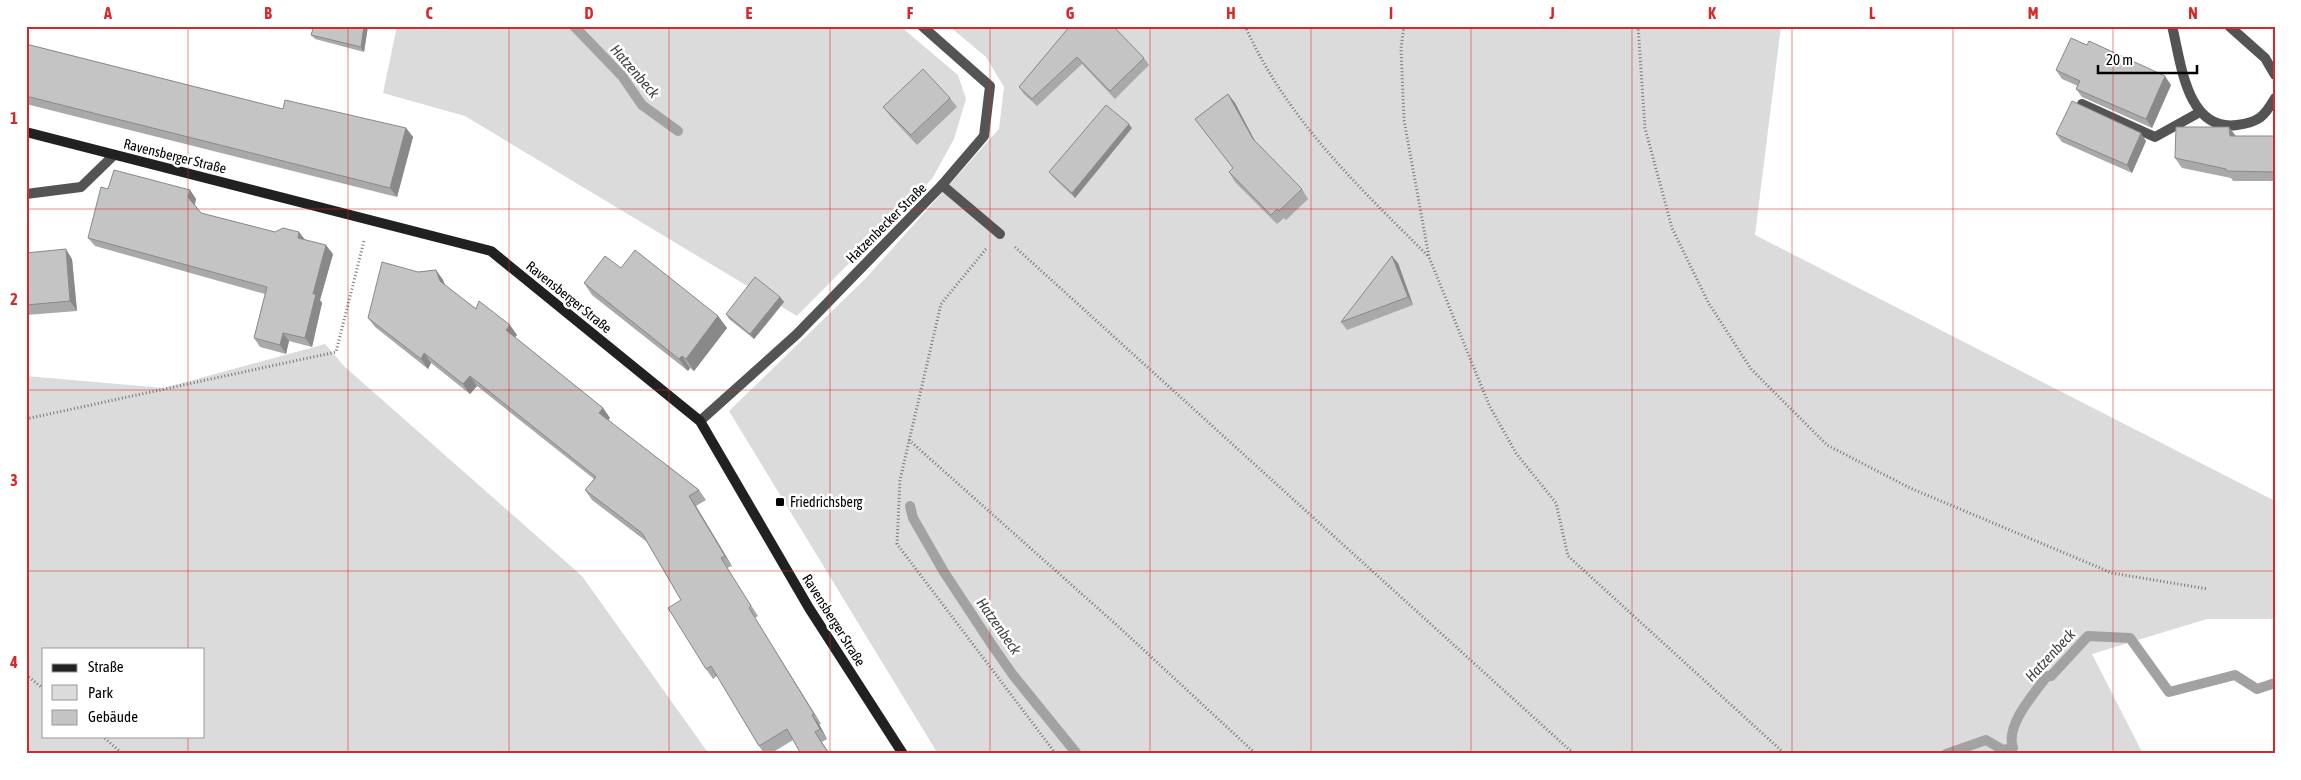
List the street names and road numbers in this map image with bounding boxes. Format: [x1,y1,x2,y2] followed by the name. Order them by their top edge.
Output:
[122,136,228,176] street label: Ravensberger Straße
[843,180,929,266] street label: Hatzenbecker Straße
[523,258,615,336] street label: Ravensberger Straße
[799,571,869,669] street label: Ravensberger Straße

